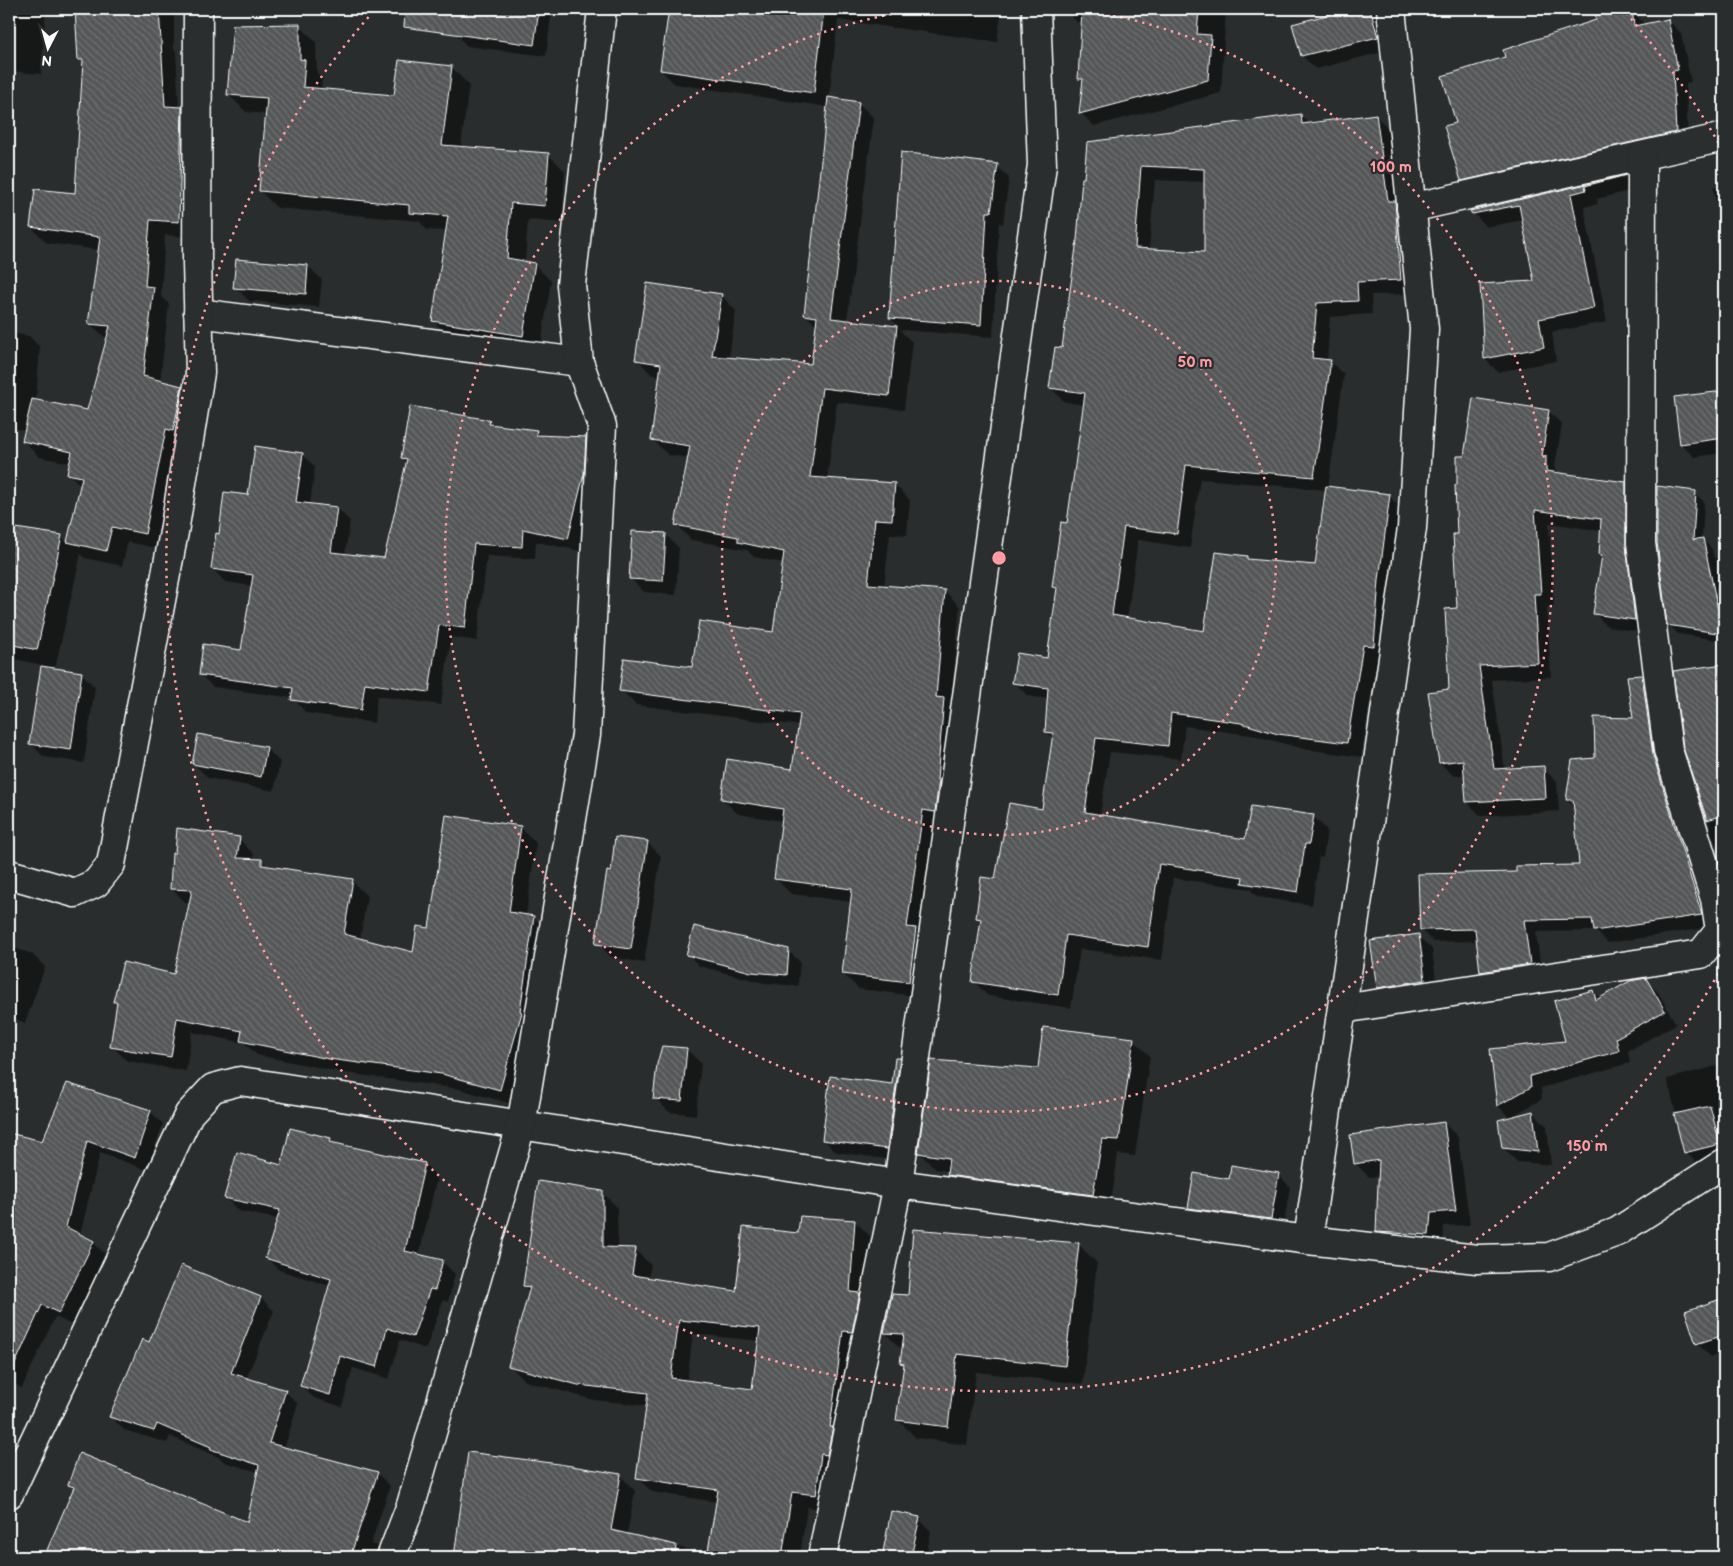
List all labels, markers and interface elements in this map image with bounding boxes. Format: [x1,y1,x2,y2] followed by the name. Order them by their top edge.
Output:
[22,22,72,72] north arrow
[41,51,53,69] text: N
[1370,158,1412,177] text: 100 m
[1178,353,1213,372] text: 50 m
[990,549,1008,567] centre of rings
[1566,1137,1608,1156] text: 150 m

